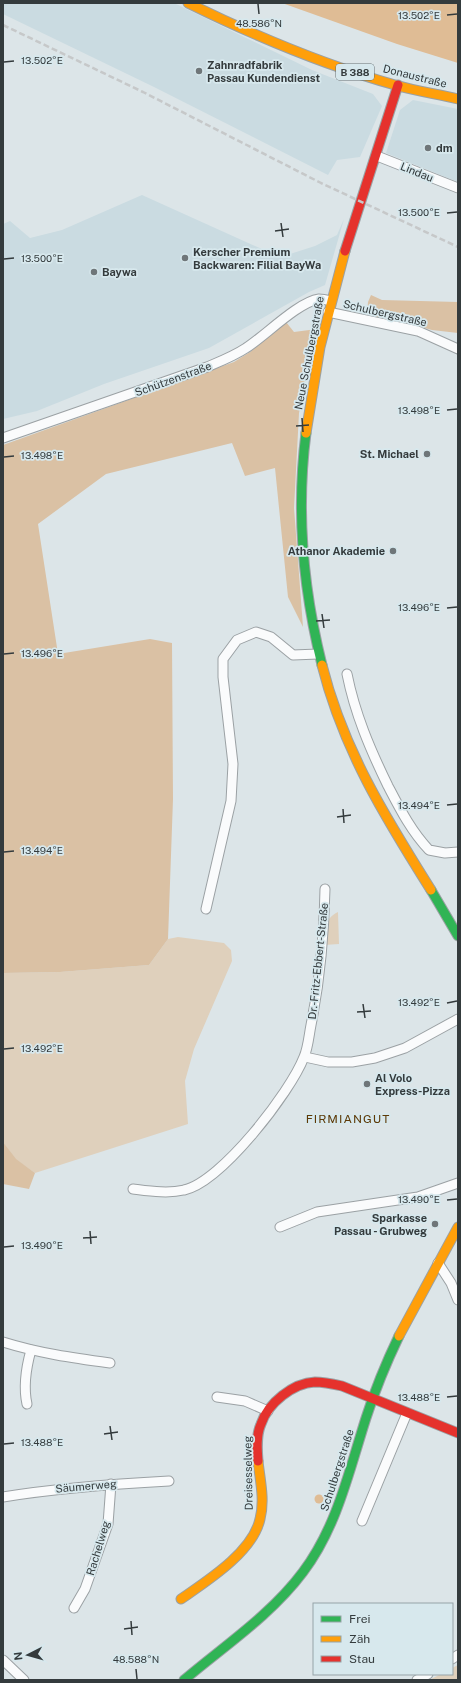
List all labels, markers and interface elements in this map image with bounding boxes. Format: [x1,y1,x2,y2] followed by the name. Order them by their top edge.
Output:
[398,9,440,21] text: 13.502°E
[236,17,282,29] text: 48.586°N
[21,54,63,66] text: 13.502°E
[207,59,320,84] place label: Zahnradfabrik Passau Kundendienst
[382,62,448,90] street label: Donaustraße
[336,64,374,80] road number: B 388
[194,66,204,76] marker: Zahnradfabrik Passau Kundendienst
[436,142,453,154] place label: dm
[423,143,433,153] marker: dm
[399,160,435,184] street label: Lindau
[398,206,440,218] text: 13.500°E
[193,246,321,271] place label: Kerscher Premium Backwaren: Filial BayWa
[21,252,63,264] text: 13.500°E
[180,253,190,263] marker: Kerscher Premium Backwaren: Filial BayWa
[102,266,137,278] place label: Baywa
[89,267,99,277] marker: Baywa
[292,295,326,411] street label: Neue Schulbergstraße
[342,298,428,328] street label: Schulbergstraße
[133,360,213,398] street label: Schützenstraße
[398,404,440,416] text: 13.498°E
[360,448,419,460] place label: St. Michael
[21,449,63,461] text: 13.498°E
[422,449,432,459] marker: St. Michael
[288,545,385,557] place label: Athanor Akademie
[388,546,398,556] marker: Athanor Akademie
[398,601,440,613] text: 13.496°E
[21,647,63,659] text: 13.496°E
[398,799,440,811] text: 13.494°E
[21,844,63,856] text: 13.494°E
[306,902,330,1020] street label: Dr.-Fritz-Ebbert-Straße
[398,996,440,1008] text: 13.492°E
[21,1042,63,1054] text: 13.492°E
[375,1072,450,1097] place label: Al Volo Express-Pizza
[362,1079,372,1089] marker: Al Volo Express-Pizza
[306,1112,390,1126] district label: FIRMIANGUT
[398,1193,440,1205] text: 13.490°E
[334,1212,427,1237] place label: Sparkasse Passau - Grubweg
[430,1219,440,1229] marker: Sparkasse Passau - Grubweg
[21,1239,63,1251] text: 13.490°E
[398,1391,440,1403] text: 13.488°E
[318,1427,356,1513] street label: Schulbergstraße
[241,1435,255,1510] street label: Dreisesselweg
[21,1436,63,1448] text: 13.488°E
[55,1477,117,1495] street label: Säumerweg
[84,1519,112,1577] street label: Rachelweg
[313,1603,453,1675] legend
[349,1612,371,1626] text: Frei
[349,1632,370,1646] text: Zäh
[8,1635,48,1675] north arrow
[12,1651,24,1661] text: N
[349,1652,375,1666] text: Stau
[113,1653,159,1665] text: 48.588°N

